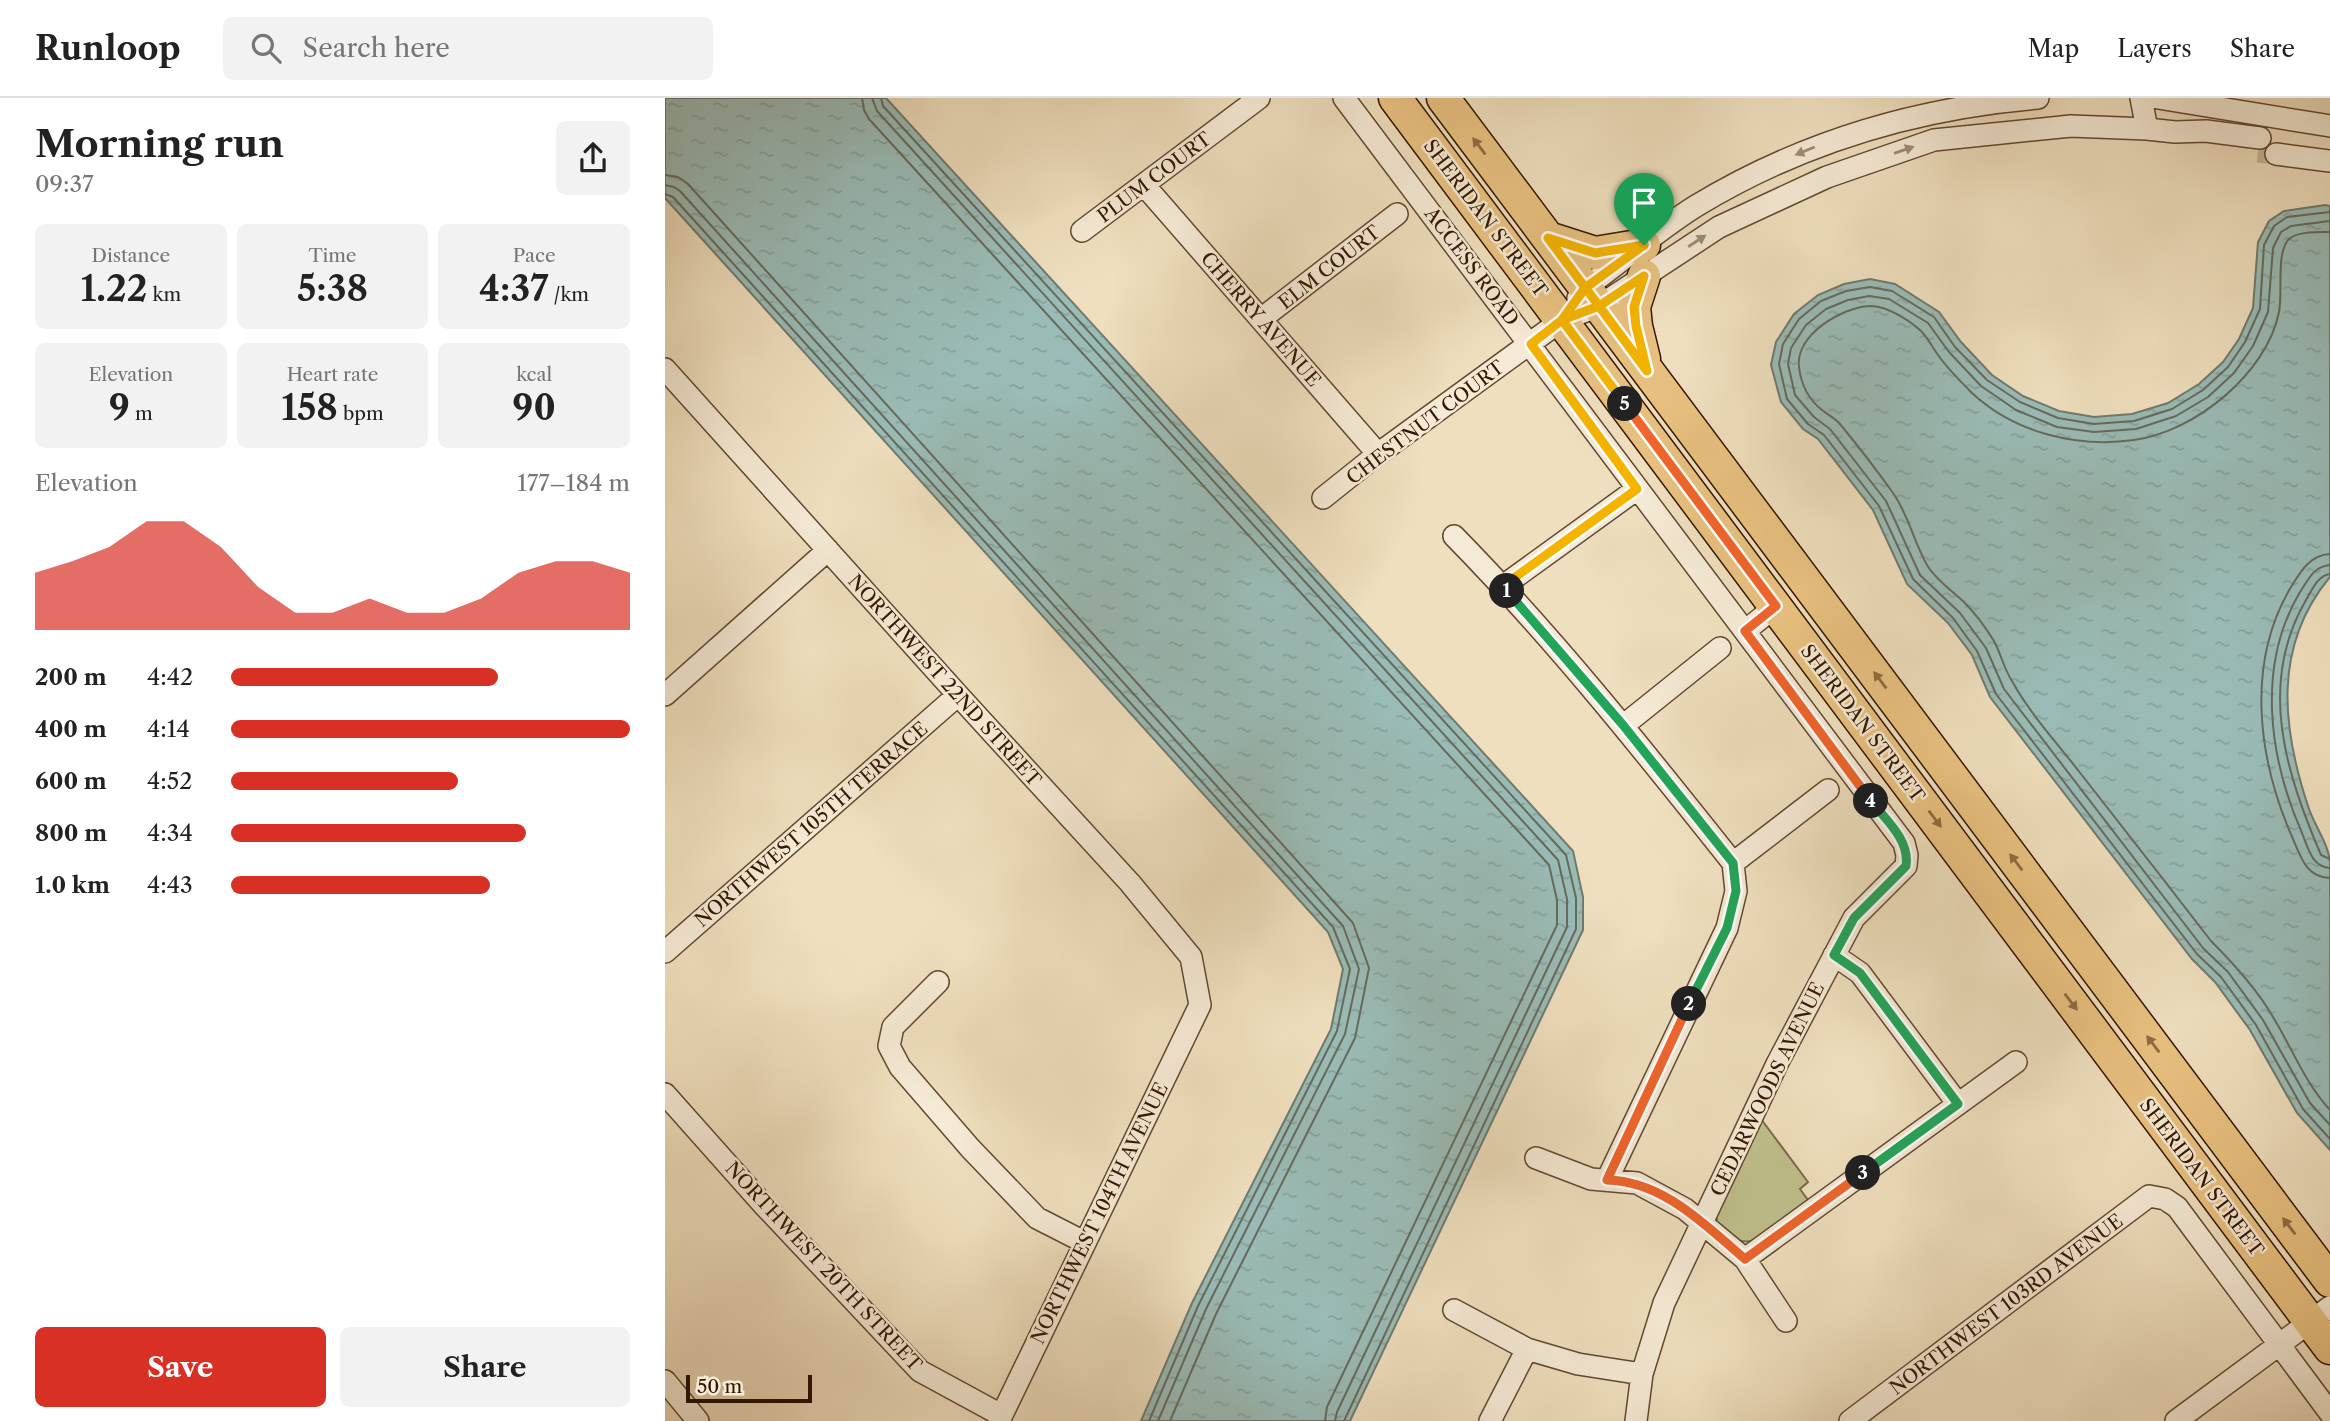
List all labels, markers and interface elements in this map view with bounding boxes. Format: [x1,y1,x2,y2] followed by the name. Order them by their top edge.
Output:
[223,17,713,80] search box
[35,28,181,69] text: Runloop
[247,29,285,67] icon: search
[303,32,450,64] text: Search here
[2028,34,2079,63] text: Map
[2117,34,2192,63] text: Layers
[2230,34,2295,63] text: Share
[35,120,284,167] text: Morning run
[556,121,630,195] button: share
[1093,127,1216,228] street label: PLUM COURT
[1419,135,1553,302] street label: SHERIDAN STREET
[1472,137,1486,155] one-way arrow
[1894,144,1915,155] one-way arrow
[1794,145,1815,156] one-way arrow
[35,170,94,198] text: 09:37
[1614,173,1674,245] pin
[1625,184,1663,222] icon: arrive
[1419,202,1524,330] street label: ACCESS ROAD
[1274,220,1385,314] street label: ELM COURT
[1687,235,1706,248] one-way arrow
[92,244,170,267] text: Distance
[308,244,357,267] text: Time
[513,244,556,267] text: Pace
[1196,247,1325,391] street label: CHERRY AVENUE
[81,267,147,310] text: 1.22
[297,267,368,310] text: 5:38
[479,267,548,310] text: 4:37
[147,283,181,306] text: km
[548,283,589,306] text: /km
[1342,355,1509,489] street label: CHESTNUT COURT
[88,363,173,386] text: Elevation
[287,363,378,386] text: Heart rate
[516,363,552,386] text: kcal
[109,386,130,429] text: 9
[281,386,338,429] text: 158
[513,386,556,429] text: 90
[1607,386,1643,422] pin: 5
[1619,392,1630,415] text: 5
[130,402,153,425] text: m
[338,402,384,425] text: bpm
[35,469,138,497] text: Elevation
[517,469,630,497] text: 177–184 m
[843,570,1046,792] street label: NORTHWEST 22ND STREET
[1489,574,1525,608] pin: 1
[1502,579,1511,602] text: 1
[1796,640,1930,807] street label: SHERIDAN STREET
[35,663,107,691] text: 200 m
[147,663,193,691] text: 4:42
[1872,672,1887,690] one-way arrow
[35,715,107,743] text: 400 m
[147,715,190,743] text: 4:14
[690,717,932,932] street label: NORTHWEST 105TH TERRACE
[35,767,107,795] text: 600 m
[147,767,192,795] text: 4:52
[1853,784,1889,818] pin: 4
[1865,789,1876,812] text: 4
[1928,810,1943,828] one-way arrow
[35,819,107,847] text: 800 m
[147,819,193,847] text: 4:34
[2009,853,2023,872] one-way arrow
[35,871,110,899] text: 1.0 km
[147,871,193,899] text: 4:43
[1706,978,1829,1200] street label: CEDARWOODS AVENUE
[1671,986,1707,1021] pin: 2
[1683,992,1694,1015] text: 2
[2064,992,2079,1010] one-way arrow
[2145,1036,2160,1054] one-way arrow
[1026,1079,1173,1348] street label: NORTHWEST 104TH AVENUE
[2135,1094,2269,1261] street label: SHERIDAN STREET
[1845,1156,1881,1190] pin: 3
[721,1157,927,1376] street label: NORTHWEST 20TH STREET
[1857,1161,1868,1184] text: 3
[1885,1209,2127,1400] street label: NORTHWEST 103RD AVENUE
[2282,1217,2296,1236] one-way arrow
[35,1327,326,1407] button: Save
[340,1327,630,1407] button: Share
[686,1372,812,1404] scale bar
[697,1375,742,1398] text: 50 m

